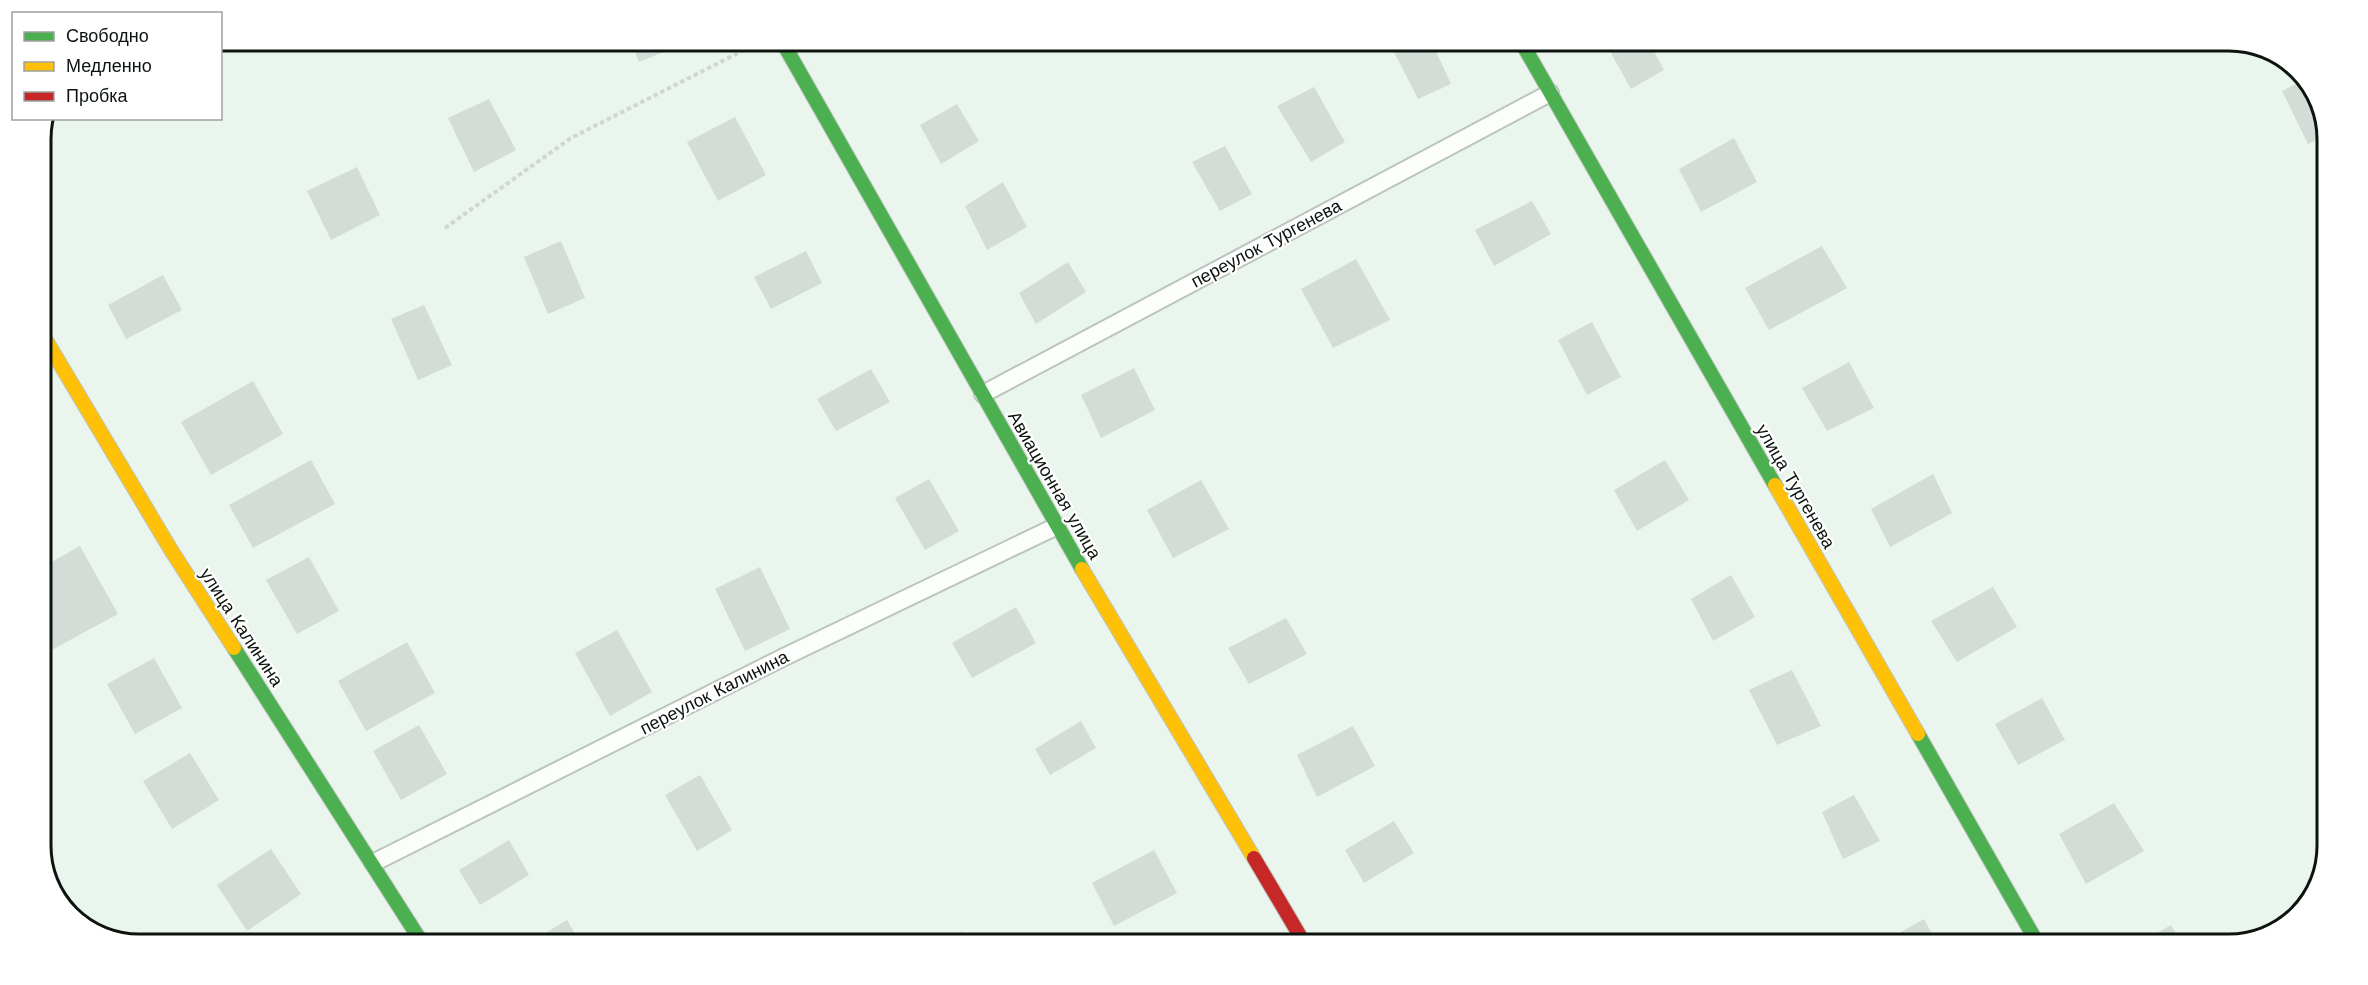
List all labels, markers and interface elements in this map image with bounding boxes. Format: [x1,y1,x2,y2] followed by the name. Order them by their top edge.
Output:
[12,12,222,120] legend
[66,25,149,46] text: Свободно
[66,55,152,76] text: Медленно
[66,85,129,106] text: Пробка
[1187,194,1346,292] street label: переулок Тургенева
[1004,407,1106,564] street label: Авиационная улица
[1752,420,1841,553] street label: улица Тургенева
[196,564,289,691] street label: улица Калинина
[636,645,793,739] street label: переулок Калинина

